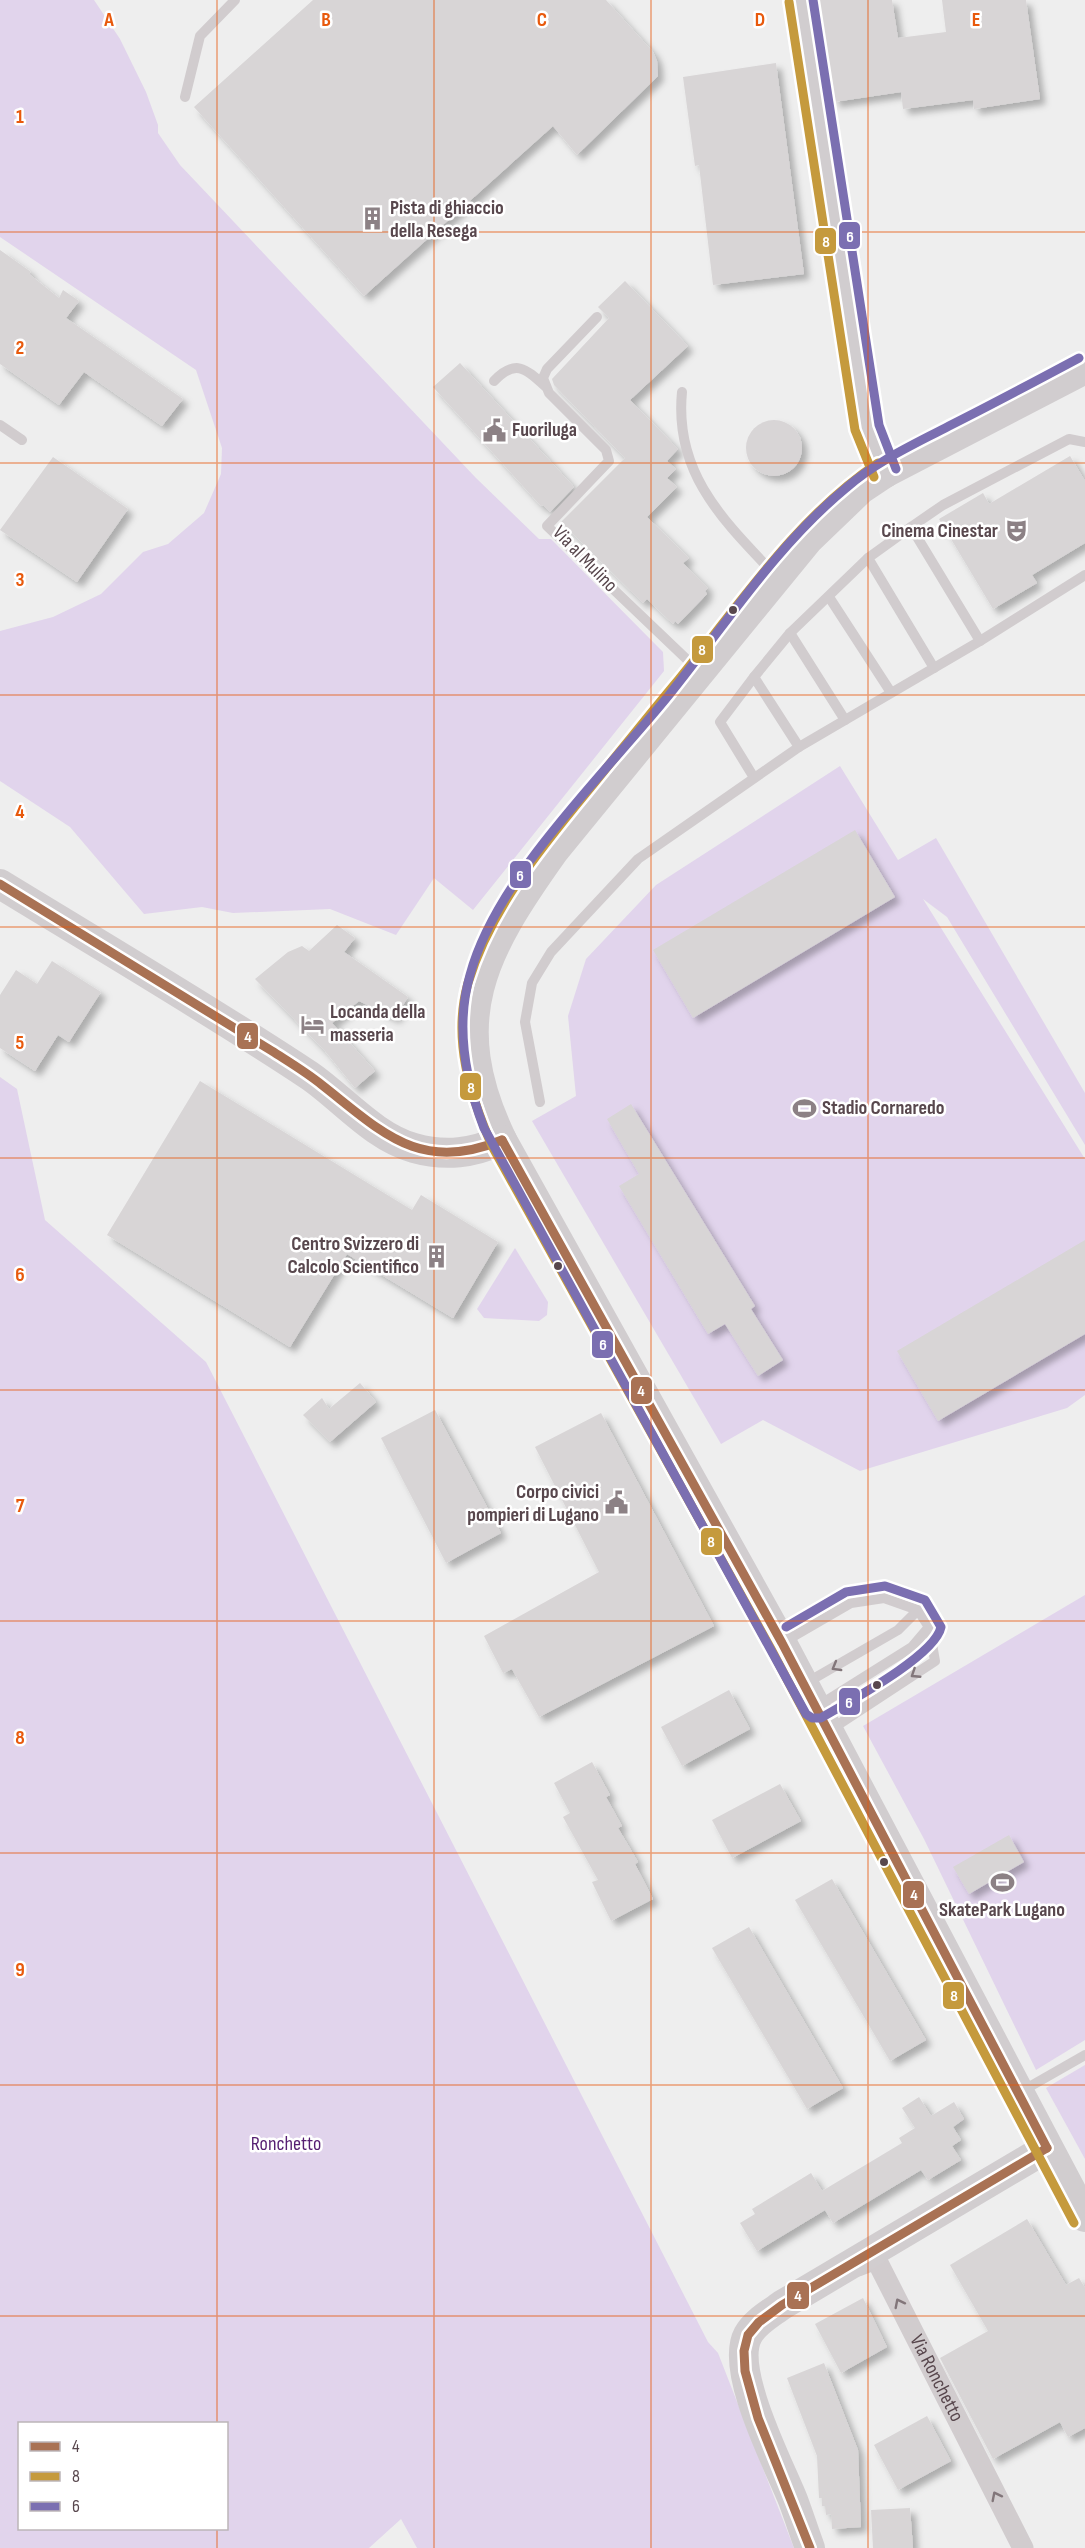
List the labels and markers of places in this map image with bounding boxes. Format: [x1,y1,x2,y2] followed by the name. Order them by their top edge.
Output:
[390,196,504,243] place label: Pista di ghiaccio della Resega
[359,206,385,232] building icon: Pista di ghiaccio della Resega
[481,417,507,443] public building icon: Fuoriluga
[512,418,577,442] place label: Fuoriluga
[1003,518,1029,544] theatre icon: Cinema Cinestar
[881,519,998,543] place label: Cinema Cinestar
[727,604,739,616] unlabelled marker
[330,1000,425,1047] place label: Locanda della masseria
[299,1011,325,1037] hotel icon: Locanda della masseria
[791,1095,817,1121] sports icon: Stadio Cornaredo
[822,1096,944,1120] place label: Stadio Cornaredo
[288,1232,419,1279] place label: Centro Svizzero di Calcolo Scientifico
[424,1243,450,1269] building icon: Centro Svizzero di Calcolo Scientifico
[552,1260,564,1272] unlabelled marker
[467,1480,599,1527] place label: Corpo civici pompieri di Lugano
[604,1490,630,1516] public building icon: Corpo civici pompieri di Lugano
[871,1679,883,1691] unlabelled marker
[878,1856,890,1868] unlabelled marker
[989,1869,1015,1895] sports icon: SkatePark Lugano
[939,1898,1065,1922] place label: SkatePark Lugano

